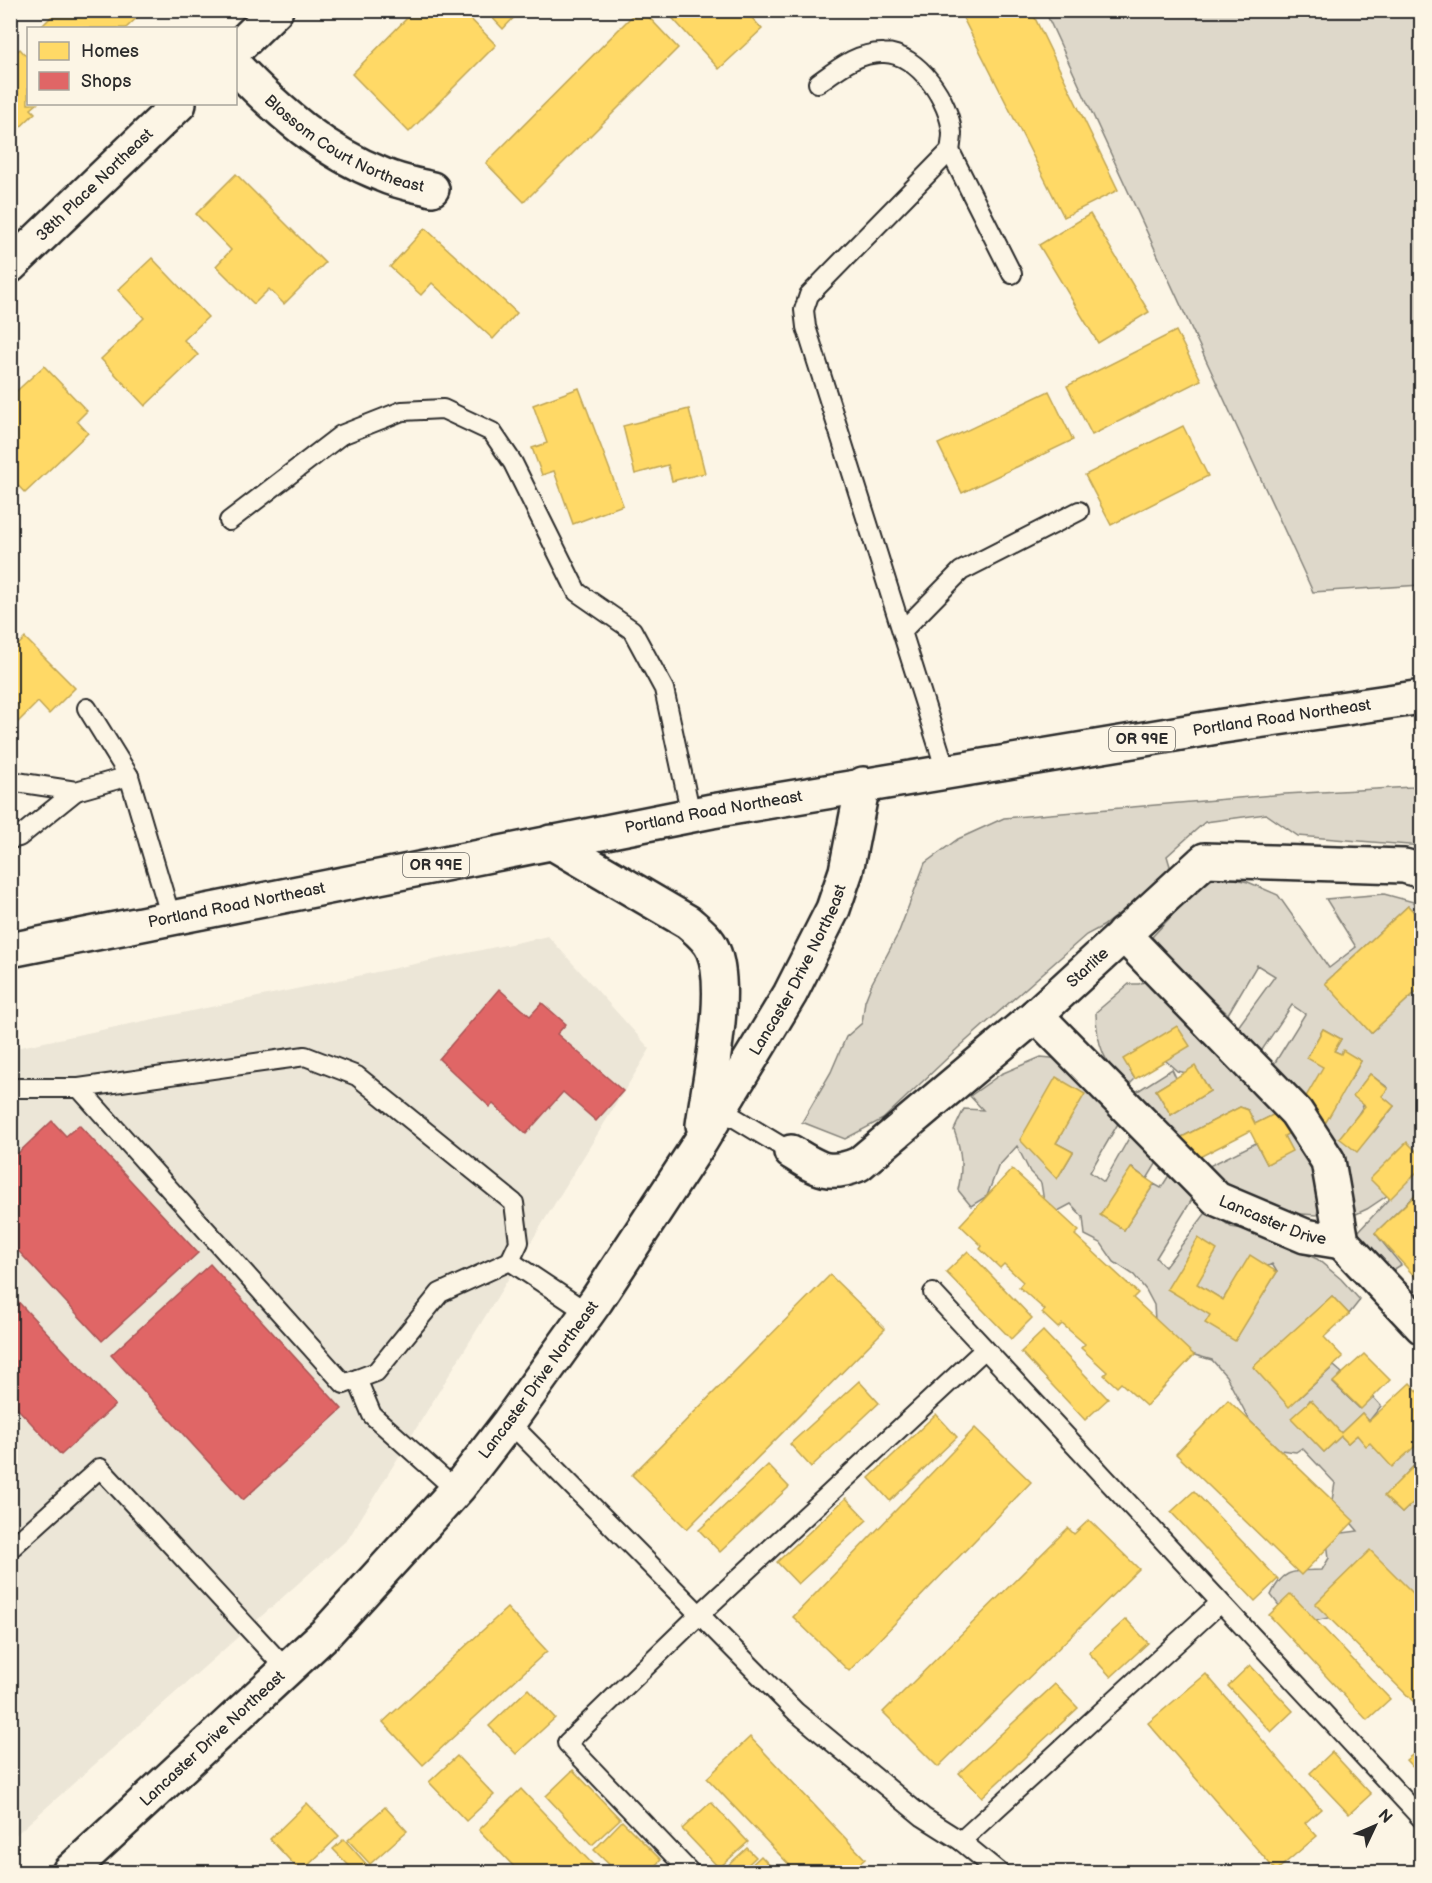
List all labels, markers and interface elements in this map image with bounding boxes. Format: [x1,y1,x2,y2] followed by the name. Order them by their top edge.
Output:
[27,27,237,105] legend
[81,41,139,62] text: Homes
[81,71,132,92] text: Shops
[260,91,426,196] street label: Blossom Court Northeast
[32,125,157,245] street label: 38th Place Northeast
[1191,695,1372,740] street label: Portland Road Northeast
[1109,727,1175,751] road number: OR 99E
[623,787,804,838] street label: Portland Road Northeast
[403,853,469,877] road number: OR 99E
[147,878,327,932] street label: Portland Road Northeast
[746,882,850,1059] street label: Lancaster Drive Northeast
[1063,943,1113,992] street label: Starlite
[1216,1191,1328,1249] street label: Lancaster Drive
[475,1297,602,1462] street label: Lancaster Drive Northeast
[136,1667,289,1810] street label: Lancaster Drive Northeast
[1345,1796,1405,1856] north arrow
[1374,1806,1396,1828] text: N

